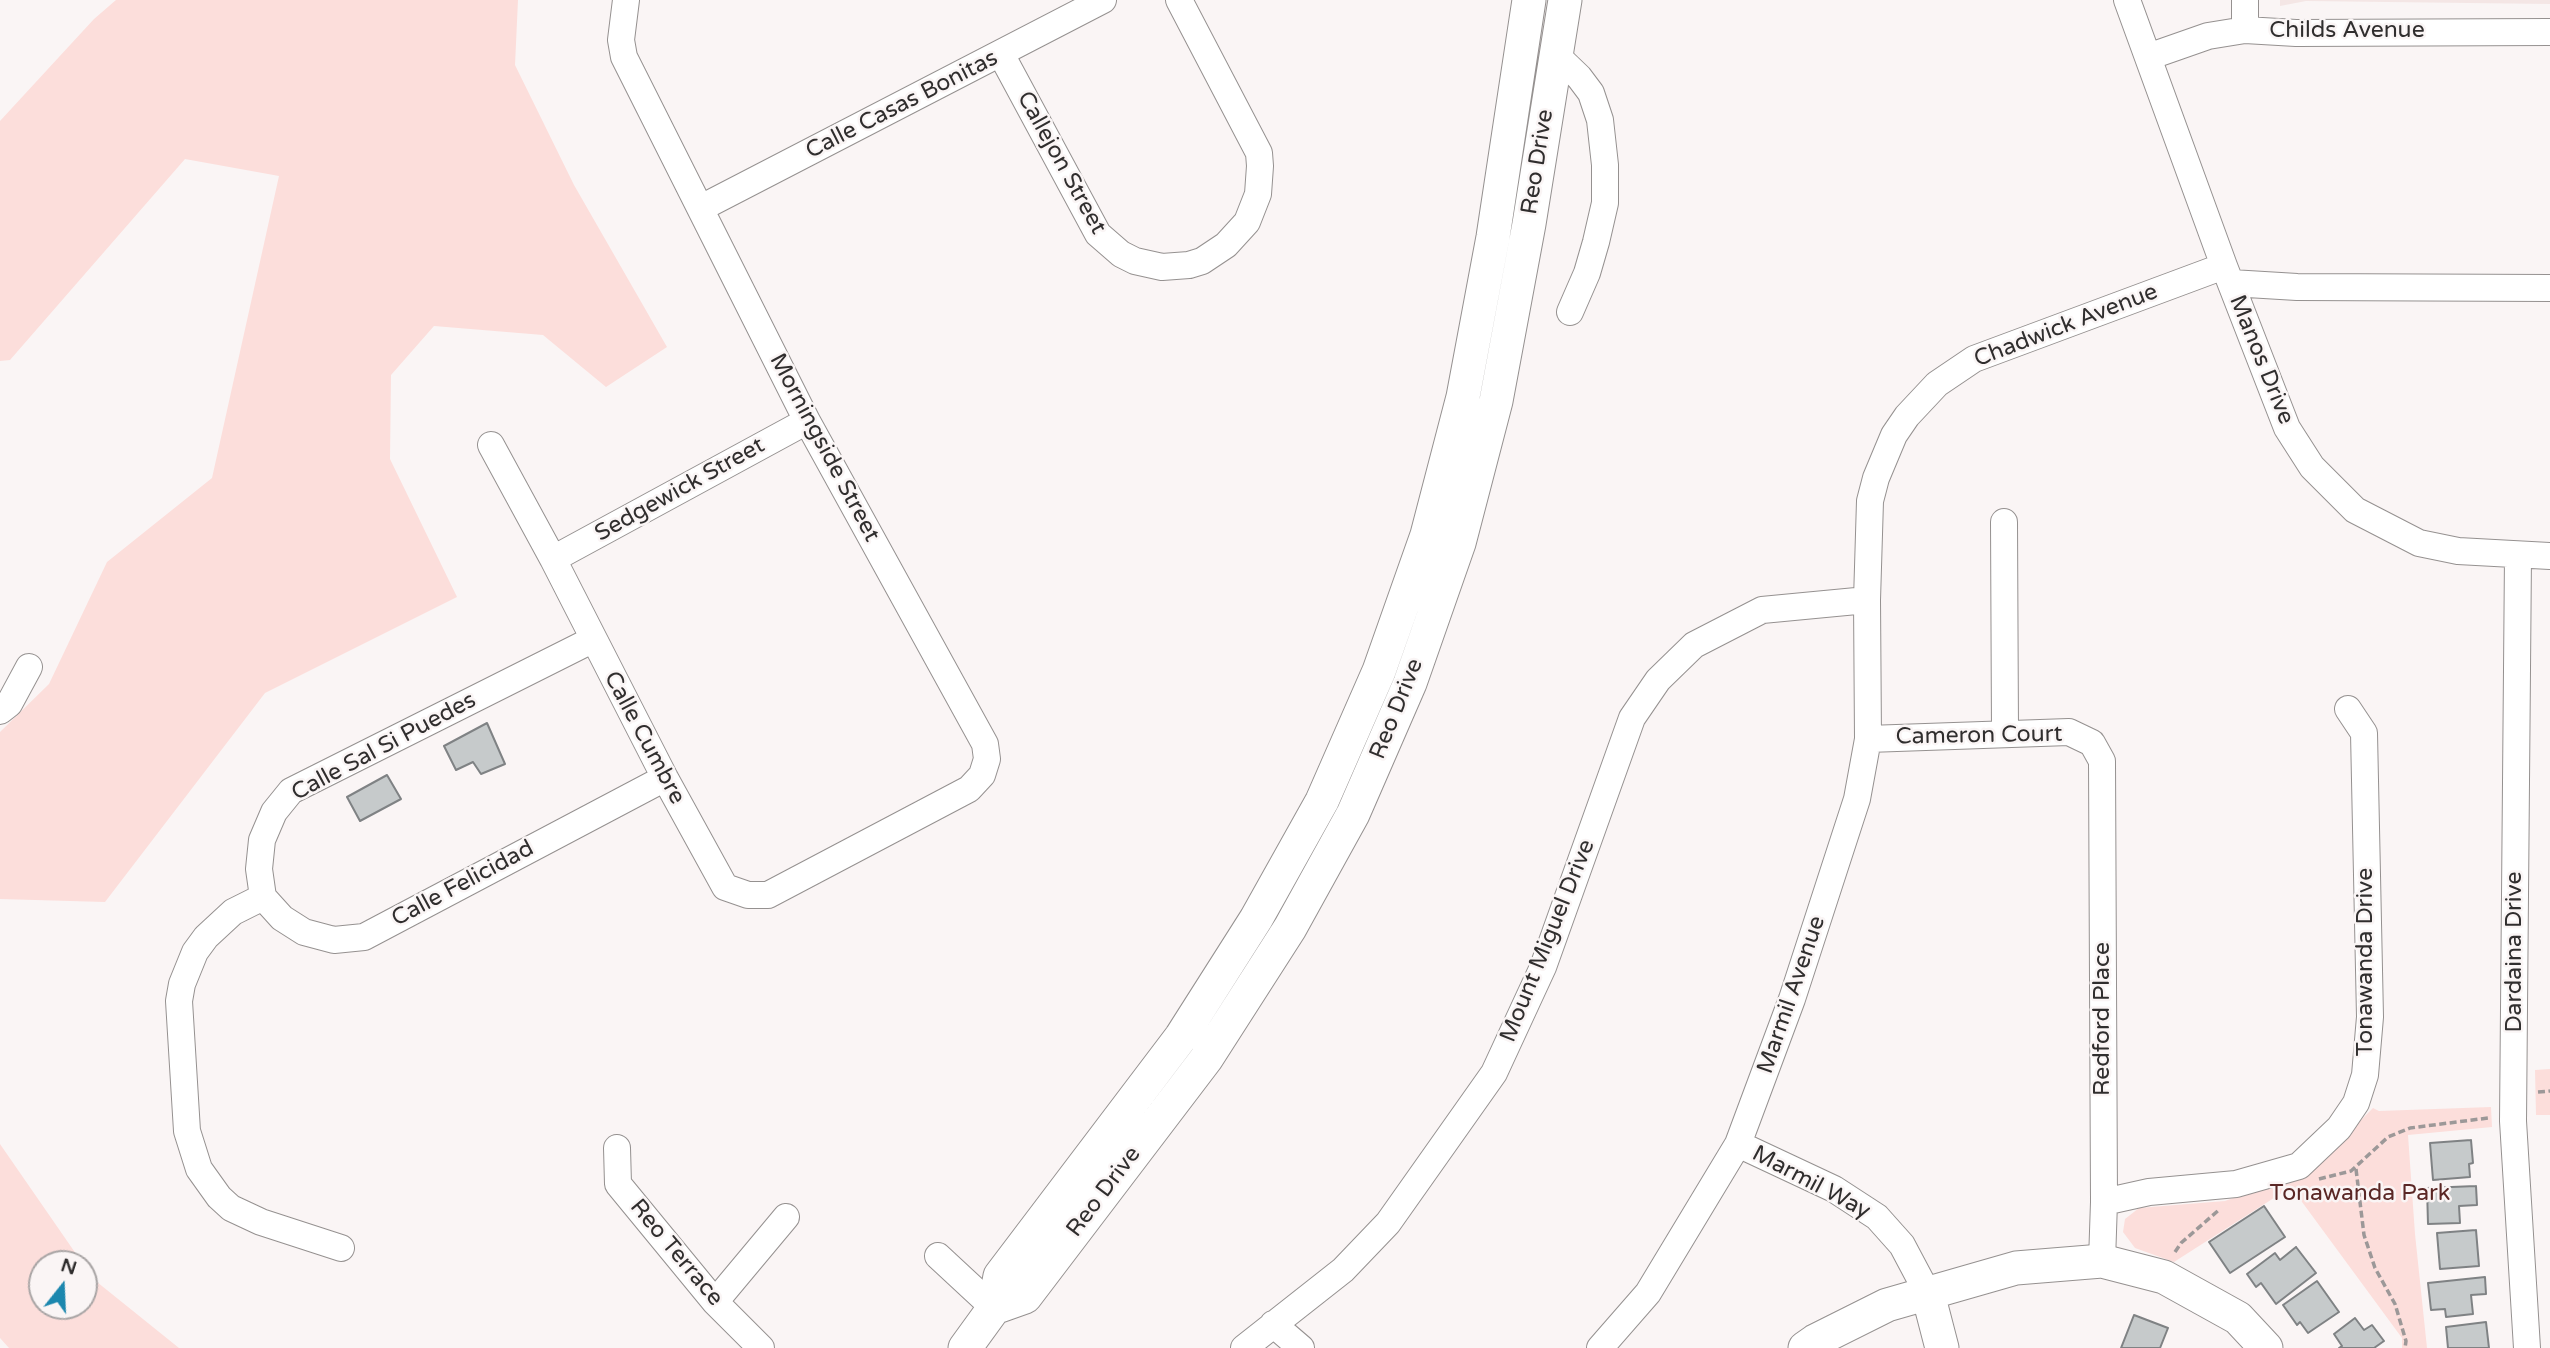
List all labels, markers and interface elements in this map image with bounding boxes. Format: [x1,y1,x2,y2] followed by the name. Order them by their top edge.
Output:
[2269,17,2425,45] street label: Childs Avenue
[801,45,1003,165] street label: Calle Casas Bonitas
[1010,87,1112,239] street label: Callejon Street
[1516,107,1560,217] street label: Reo Drive
[1970,278,2162,374] street label: Chadwick Avenue
[2223,291,2299,429] street label: Manos Drive
[763,349,885,547] street label: Morningside Street
[590,432,770,548] street label: Sedgewick Street
[1364,655,1430,763] street label: Reo Drive
[597,667,691,809] street label: Calle Cumbre
[287,687,481,807] street label: Calle Sal Si Puedes
[1895,721,2063,751] street label: Cameron Court
[387,835,539,933] street label: Calle Felicidad
[1495,836,1601,1046] street label: Mount Miguel Drive
[2352,868,2380,1056] street label: Tonawanda Drive
[2501,871,2529,1033] street label: Dardaina Drive
[1752,913,1832,1077] street label: Marmil Avenue
[2089,942,2117,1096] street label: Redford Place
[1747,1140,1875,1226] street label: Marmil Way
[1061,1141,1147,1243] street label: Reo Drive
[2270,1180,2450,1208] park label: Tonawanda Park
[623,1194,729,1312] street label: Reo Terrace
[28,1250,98,1320] north arrow
[58,1254,80,1280] text: N

